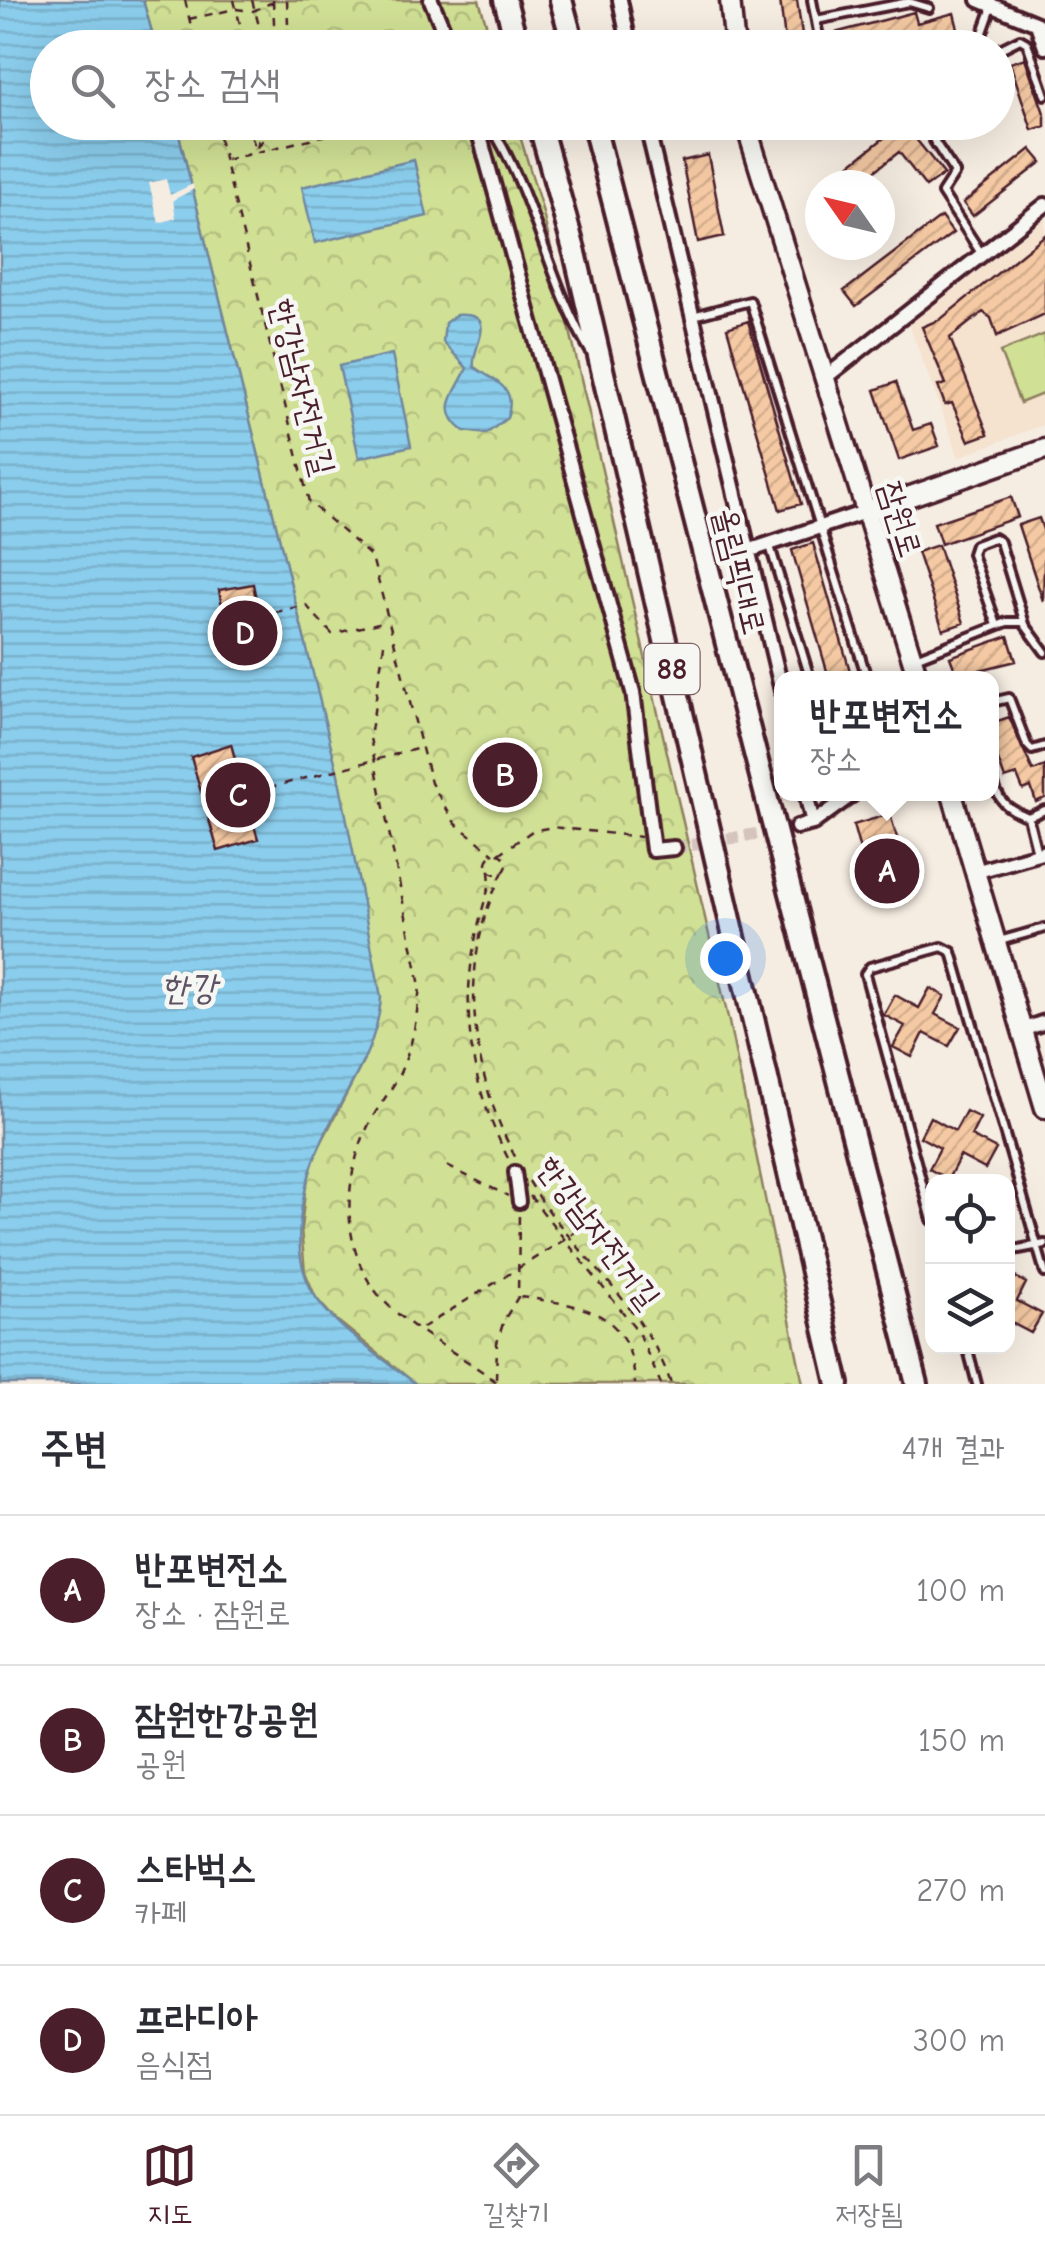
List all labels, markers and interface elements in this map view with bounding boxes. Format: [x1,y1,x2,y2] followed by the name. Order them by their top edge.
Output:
[30,30,1015,140] search box
[65,58,120,113] icon: search
[145,62,280,106] text: 장소 검색
[805,170,895,260] north arrow
[263,295,342,479] street label: 한강남자전거길
[872,477,930,561] street label: 잠원로
[706,504,773,638] street label: 올림픽대로
[212,596,278,670] pin: D
[644,644,700,694] road number: 88
[774,671,999,801] popup
[810,693,963,737] text: 반포변전소
[472,738,538,812] pin: B
[810,741,862,778] text: 장소
[206,758,270,832] pin: C
[854,834,920,908] pin: A
[700,933,751,984] your location
[161,967,221,1008] water label: 한강
[530,1149,668,1315] street label: 한강남자전거길
[925,1174,1015,1354] map controls
[925,1174,1015,1264] button: locate
[925,1264,1015,1354] button: layers
[40,1424,108,1473] text: 주변
[902,1430,1005,1467] text: 4개 결과
[135,1547,288,1591] text: 반포변전소
[64,1572,81,1609] text: A
[916,1572,1005,1609] text: 100 m
[135,1595,291,1632] text: 장소 · 잠원로
[135,1697,318,1741] text: 잠원한강공원
[63,1722,82,1759] text: B
[918,1722,1005,1759] text: 150 m
[135,1745,187,1782] text: 공원
[135,1847,257,1891] text: 스타벅스
[63,1872,82,1909] text: C
[917,1872,1005,1909] text: 270 m
[135,1895,187,1932] text: 카페
[135,1997,257,2041] text: 프라디아
[63,2022,82,2059] text: D
[913,2022,1005,2059] text: 300 m
[135,2045,212,2082] text: 음식점
[142,2138,197,2233] tab: 지도
[482,2138,550,2233] tab: 길찾기
[835,2138,903,2233] tab: 저장됨

